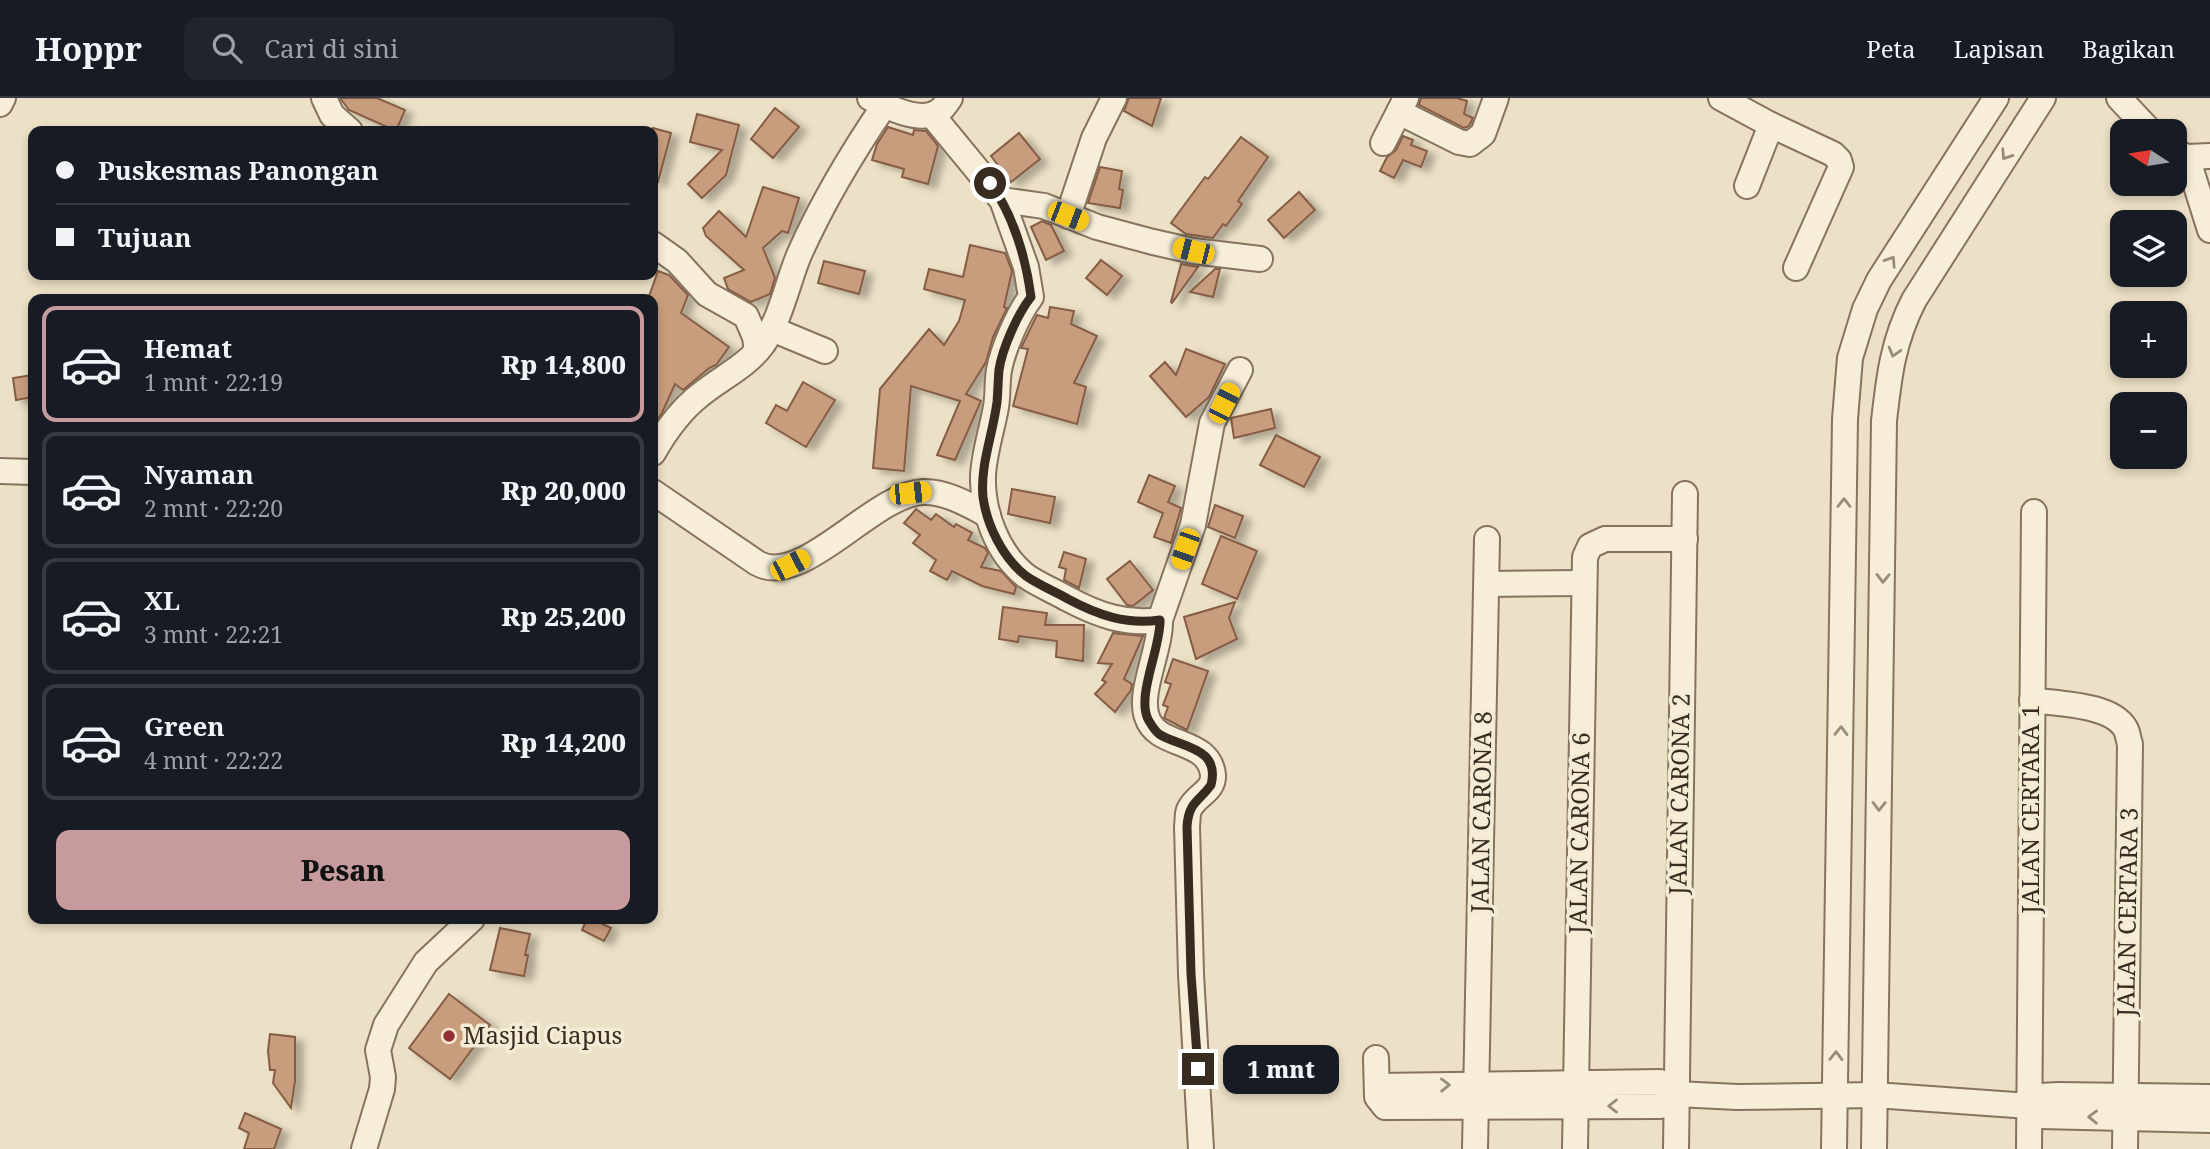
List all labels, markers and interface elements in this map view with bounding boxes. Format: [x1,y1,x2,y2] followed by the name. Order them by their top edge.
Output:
[184,17,674,80] search box
[35,26,142,71] text: Hoppr
[208,29,246,67] icon: search
[264,30,398,66] text: Cari di sini
[1866,32,1915,65] text: Peta
[1953,32,2044,65] text: Lapisan
[2082,32,2175,65] text: Bagikan
[2110,119,2188,196] north arrow
[2110,119,2187,469] map controls
[2002,148,2015,161] one-way arrow
[98,152,379,188] text: Puskesmas Panongan
[974,167,1006,199] route start
[1045,199,1092,233] car
[2110,210,2187,287] button: layers
[98,219,192,255] text: Tujuan
[1171,236,1216,266] car
[1883,255,1896,268] one-way arrow
[2110,301,2187,378] button: +
[144,330,232,366] text: Hemat
[60,333,123,396] icon: car
[501,346,626,382] text: Rp 14,800
[1887,346,1902,358] one-way arrow
[144,366,283,398] text: 1 mnt · 22:19
[1206,380,1243,426] car
[2110,392,2187,469] button: −
[144,456,254,492] text: Nyaman
[60,459,123,522] icon: car
[501,472,626,508] text: Rp 20,000
[889,480,932,506] car
[144,492,283,524] text: 2 mnt · 22:20
[1836,498,1852,508] one-way arrow
[1169,526,1202,572] car
[767,546,814,584] car
[1875,574,1891,584] one-way arrow
[144,582,180,618] text: XL
[60,585,123,648] icon: car
[501,598,626,634] text: Rp 25,200
[144,618,283,650] text: 3 mnt · 22:21
[1660,693,1697,896] street label: JALAN CARONA 2
[2013,704,2046,915] street label: JALAN CERTARA 1
[144,708,225,744] text: Green
[60,711,123,774] icon: car
[1462,711,1499,914] street label: JALAN CARONA 8
[501,724,626,760] text: Rp 14,200
[1833,725,1849,736] one-way arrow
[1560,732,1597,935] street label: JALAN CARONA 6
[144,744,283,776] text: 4 mnt · 22:22
[1872,801,1887,812] one-way arrow
[2108,807,2145,1018] street label: JALAN CERTARA 3
[56,830,630,910] button: Pesan
[463,1018,622,1051] place label: Masjid Ciapus
[441,1028,457,1044] marker: Masjid Ciapus
[1222,1044,1338,1094] callout: 1 mnt
[1828,1051,1843,1062] one-way arrow
[1182,1053,1214,1085] route end
[1247,1053,1315,1085] text: 1 mnt
[1440,1077,1451,1093] one-way arrow
[1607,1098,1617,1114] one-way arrow
[2087,1109,2097,1125] one-way arrow

